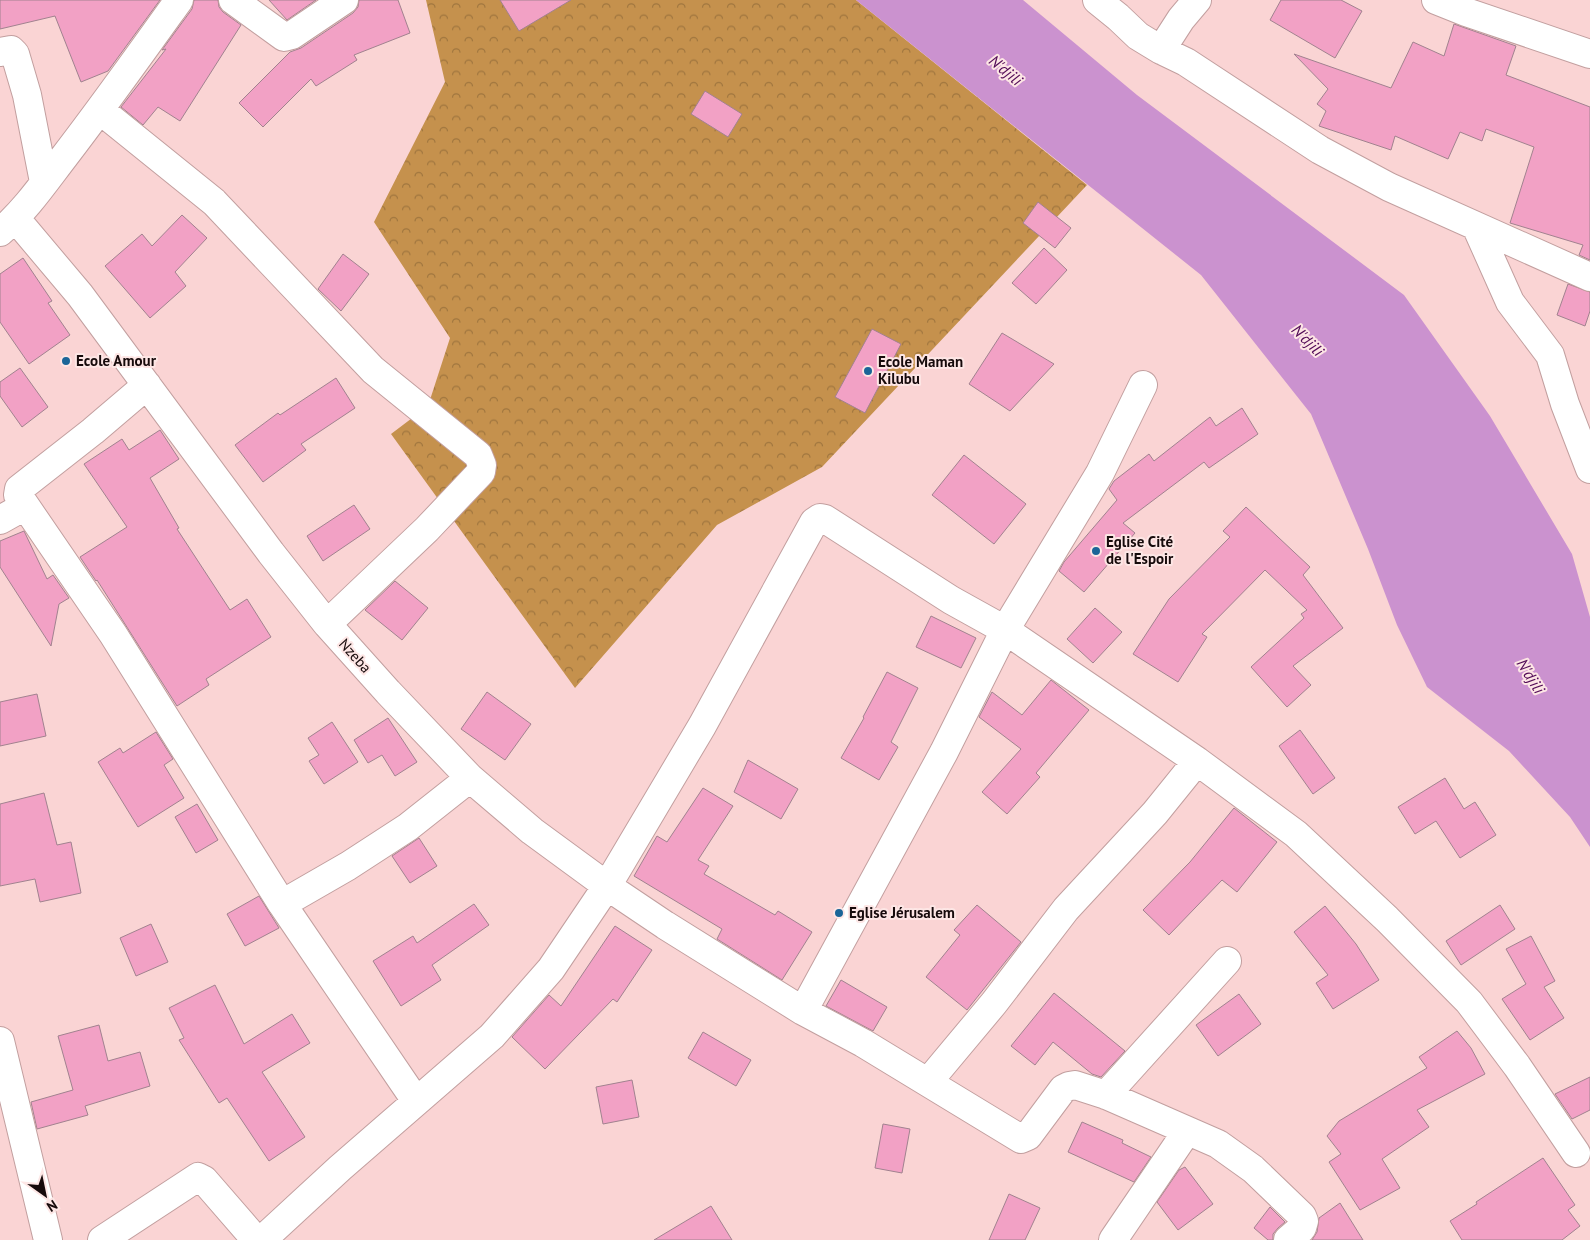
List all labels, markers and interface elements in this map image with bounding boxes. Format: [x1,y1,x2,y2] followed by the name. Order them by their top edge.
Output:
[985,50,1027,90] water label: N'djili
[1288,320,1329,361] water label: N'djili
[76,351,157,370] place label: Ecole Amour
[878,352,963,388] place label: Ecole Maman Kilubu
[60,355,72,367] marker: Ecole Amour
[862,365,874,377] marker: Ecole Maman Kilubu
[1106,532,1174,568] place label: Eglise Cité de l'Espoir
[1090,545,1102,557] marker: Eglise Cité de l'Espoir
[335,635,376,677] street label: Nzeba
[1513,655,1550,698] water label: N'djili
[849,903,955,922] place label: Eglise Jérusalem
[833,907,845,919] marker: Eglise Jérusalem
[20,1170,70,1220] north arrow
[43,1196,61,1216] text: N

